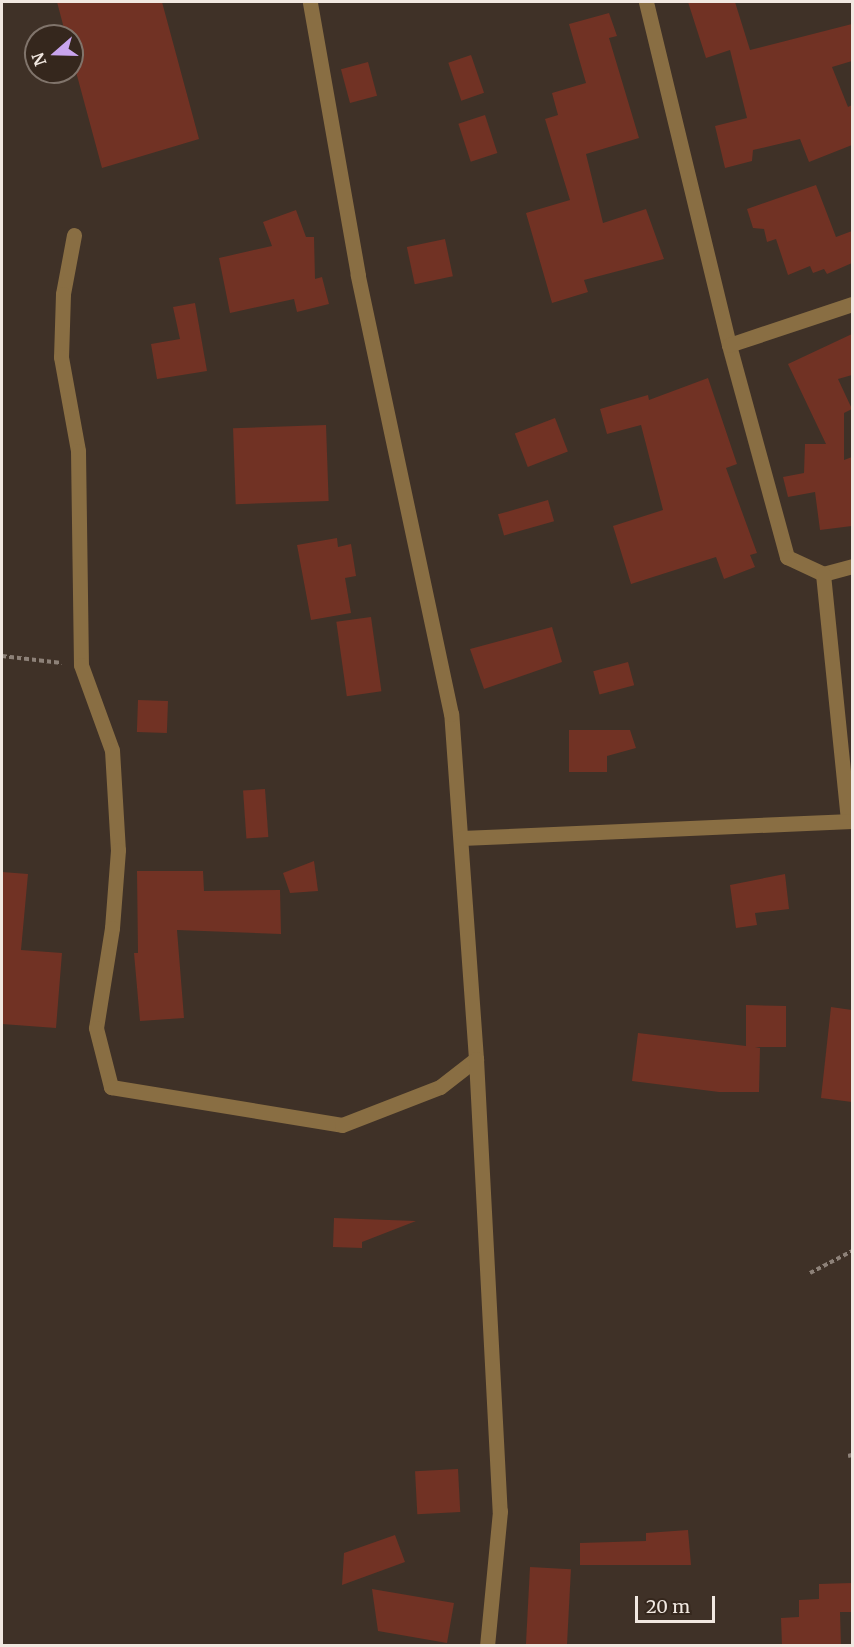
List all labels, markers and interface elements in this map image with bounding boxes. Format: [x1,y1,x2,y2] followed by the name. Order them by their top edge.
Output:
[24,24,84,84] north arrow
[27,50,51,69] text: N
[638,1584,718,1622] scale bar
[646,1595,690,1618] text: 20 m

